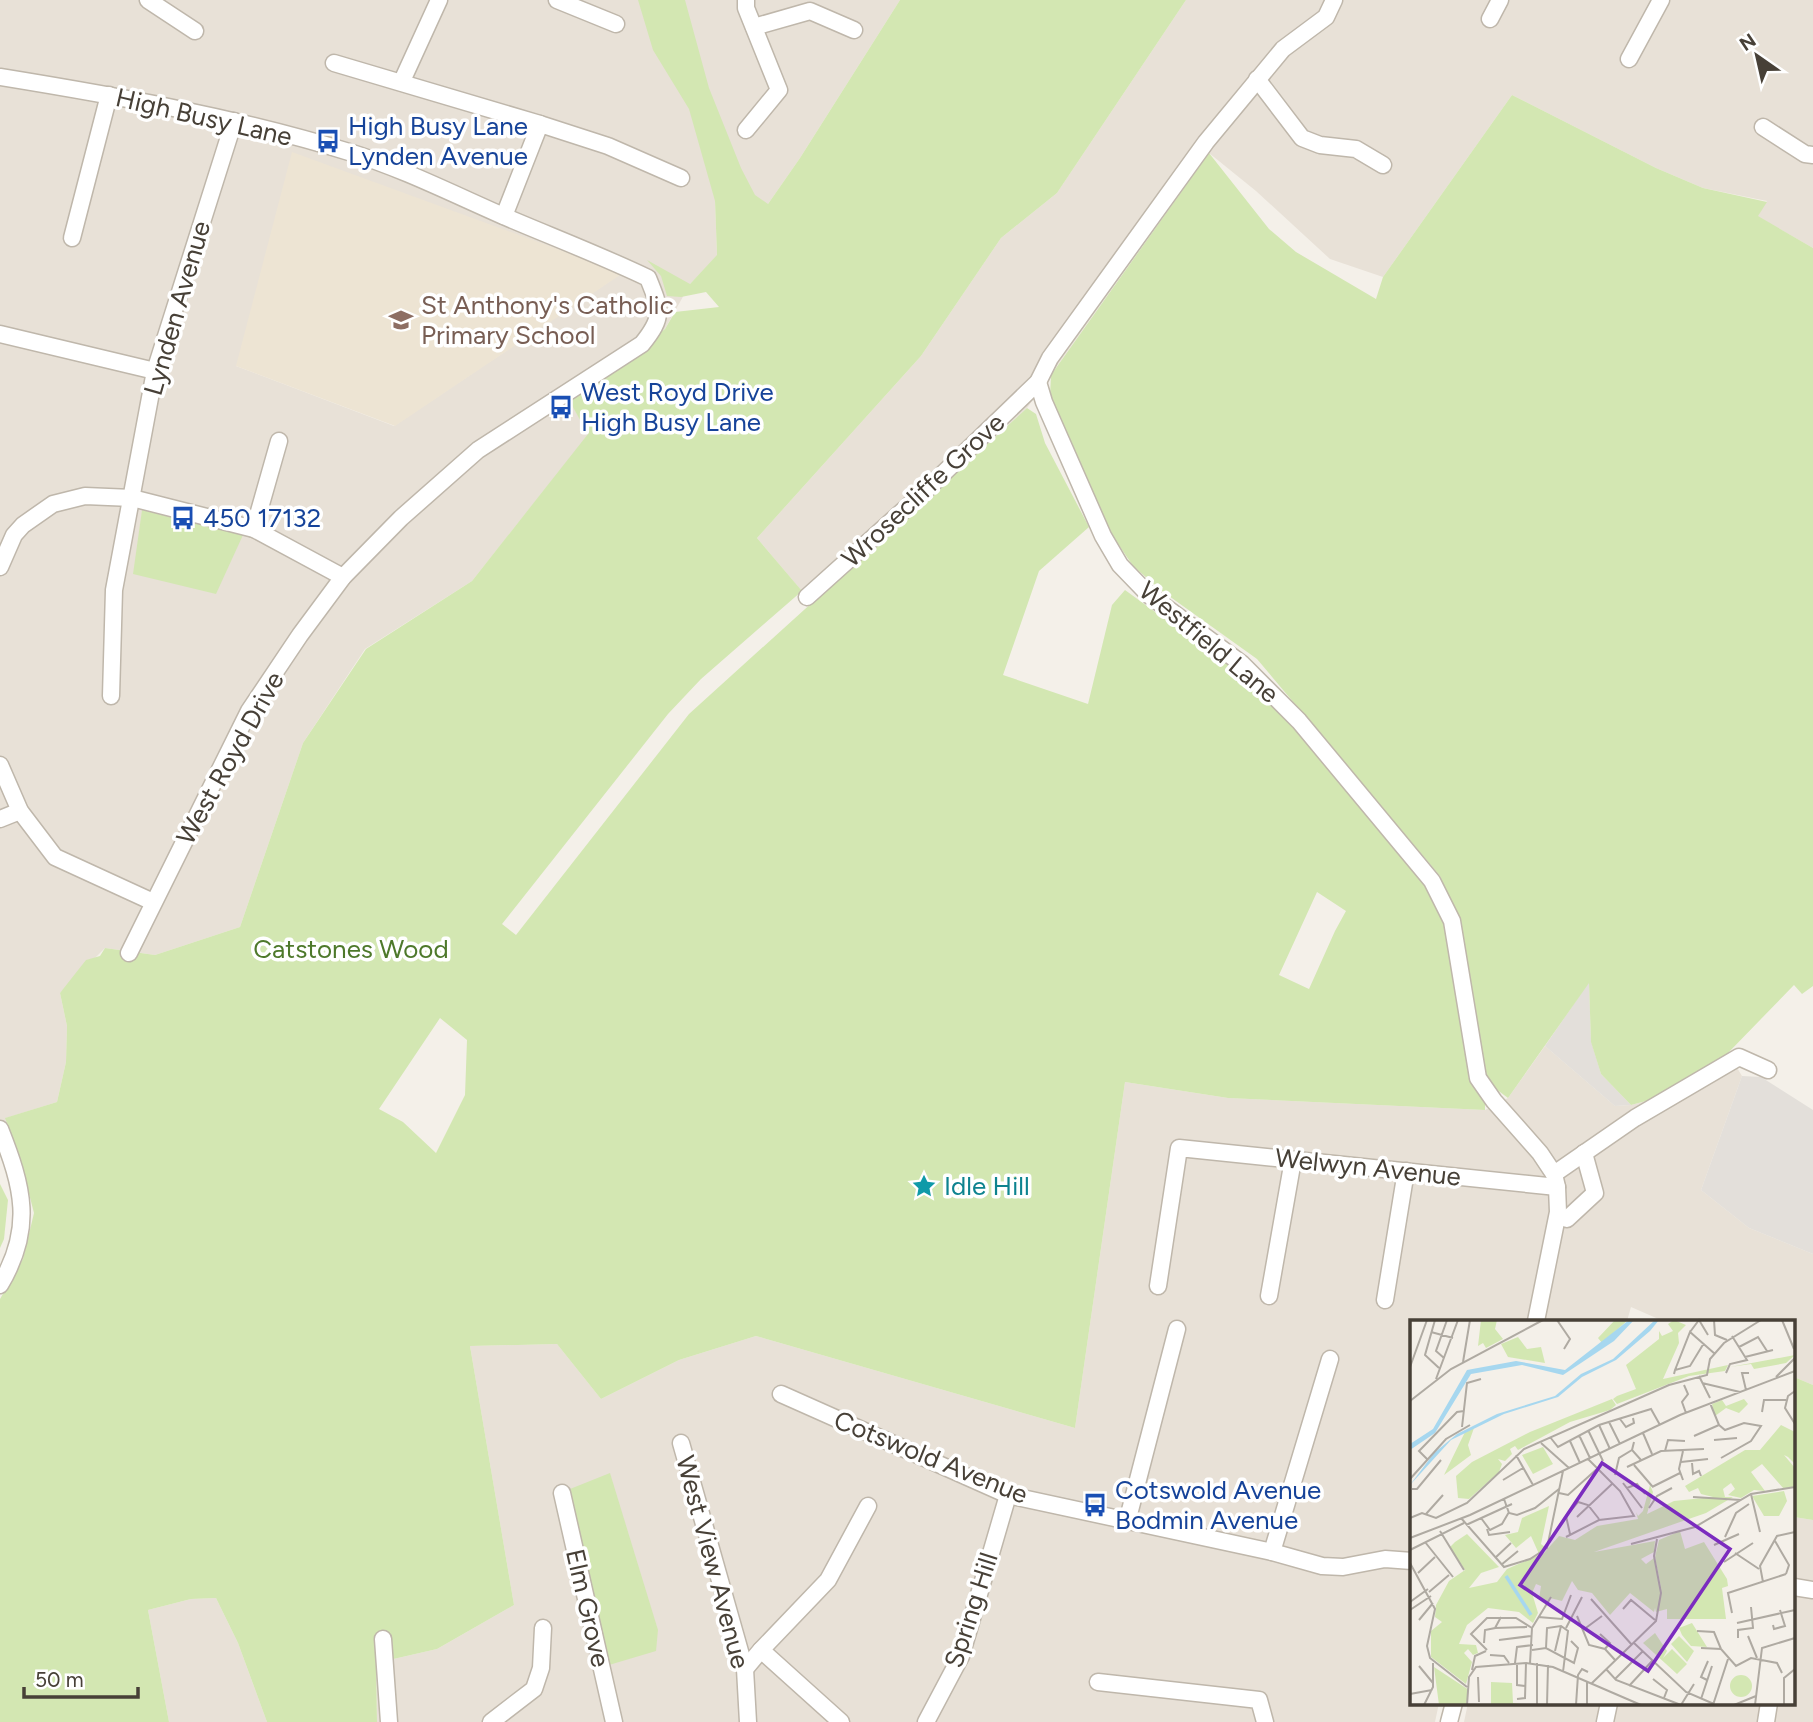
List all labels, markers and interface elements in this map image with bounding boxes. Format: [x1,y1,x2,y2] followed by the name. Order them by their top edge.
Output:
[1722,21,1792,91] north arrow
[1735,29,1760,56] text: N
[113,81,295,153] street label: High Busy Lane
[348,110,528,172] place label: High Busy Lane Lynden Avenue
[314,127,342,155] bus stop icon: High Busy Lane Lynden Avenue
[137,217,217,399] street label: Lynden Avenue
[421,289,674,351] place label: St Anthony's Catholic Primary School
[387,306,415,334] school or university icon: St Anthony's Catholic Primary School
[581,376,774,438] place label: West Royd Drive High Busy Lane
[547,393,575,421] bus stop icon: West Royd Drive High Busy Lane
[835,406,1011,574] street label: Wrosecliffe Grove
[203,502,321,534] place label: 450 17132
[169,504,197,532] bus stop icon: 450 17132
[1133,574,1285,710] street label: Westfield Lane
[169,666,291,850] street label: West Royd Drive
[253,933,449,965] park label: Catstones Wood
[1273,1141,1463,1193] street label: Welwyn Avenue
[944,1170,1030,1202] place label: Idle Hill
[910,1172,938,1200] place icon: Idle Hill
[1410,1320,1796,1704] inset map
[829,1404,1033,1510] street label: Cotswold Avenue
[669,1452,757,1672] street label: West View Avenue
[1115,1474,1321,1536] place label: Cotswold Avenue Bodmin Avenue
[1081,1491,1109,1519] bus stop icon: Cotswold Avenue Bodmin Avenue
[559,1546,617,1670] street label: Elm Grove
[937,1548,1005,1672] street label: Spring Hill
[24,1656,138,1700] scale bar
[35,1667,84,1692] text: 50 m

